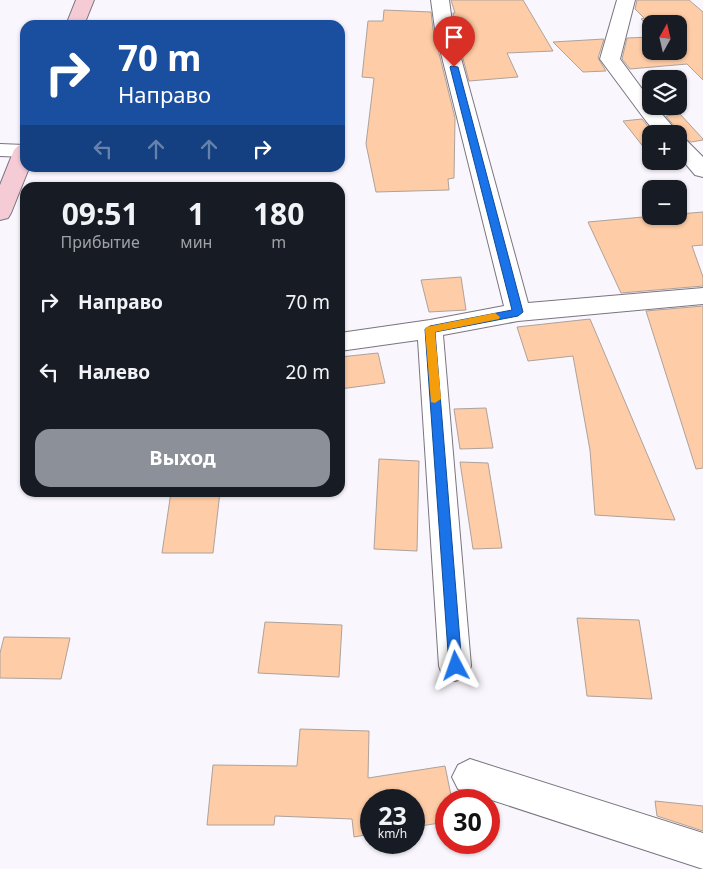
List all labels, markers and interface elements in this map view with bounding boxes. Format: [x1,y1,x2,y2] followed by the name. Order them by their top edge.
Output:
[642,15,688,60] north arrow
[642,15,687,225] map controls
[433,16,475,67] pin
[440,23,468,51] icon: arrive
[118,34,201,81] text: 70 m
[35,40,100,105] icon: right
[642,70,687,115] button: layers
[118,79,211,109] text: Направо
[642,125,687,170] button: +
[89,135,117,163] icon: left
[142,135,170,163] icon: ahead
[195,135,223,163] icon: ahead
[248,135,276,163] icon: right
[642,180,687,225] button: −
[62,193,139,234] text: 09:51
[188,193,205,234] text: 1
[253,193,304,234] text: 180
[61,231,140,253] text: Прибытие
[180,231,212,253] text: мин
[271,231,286,253] text: m
[35,288,63,316] icon: right
[78,289,163,315] text: Направо
[286,289,330,315] text: 70 m
[35,358,63,386] icon: left
[78,359,150,385] text: Налево
[286,359,330,385] text: 20 m
[35,429,330,487] button: Выход
[429,639,481,691] position arrow
[435,789,500,854] speed limit sign: 30
[378,798,407,832] text: 23
[378,825,407,842] text: km/h

